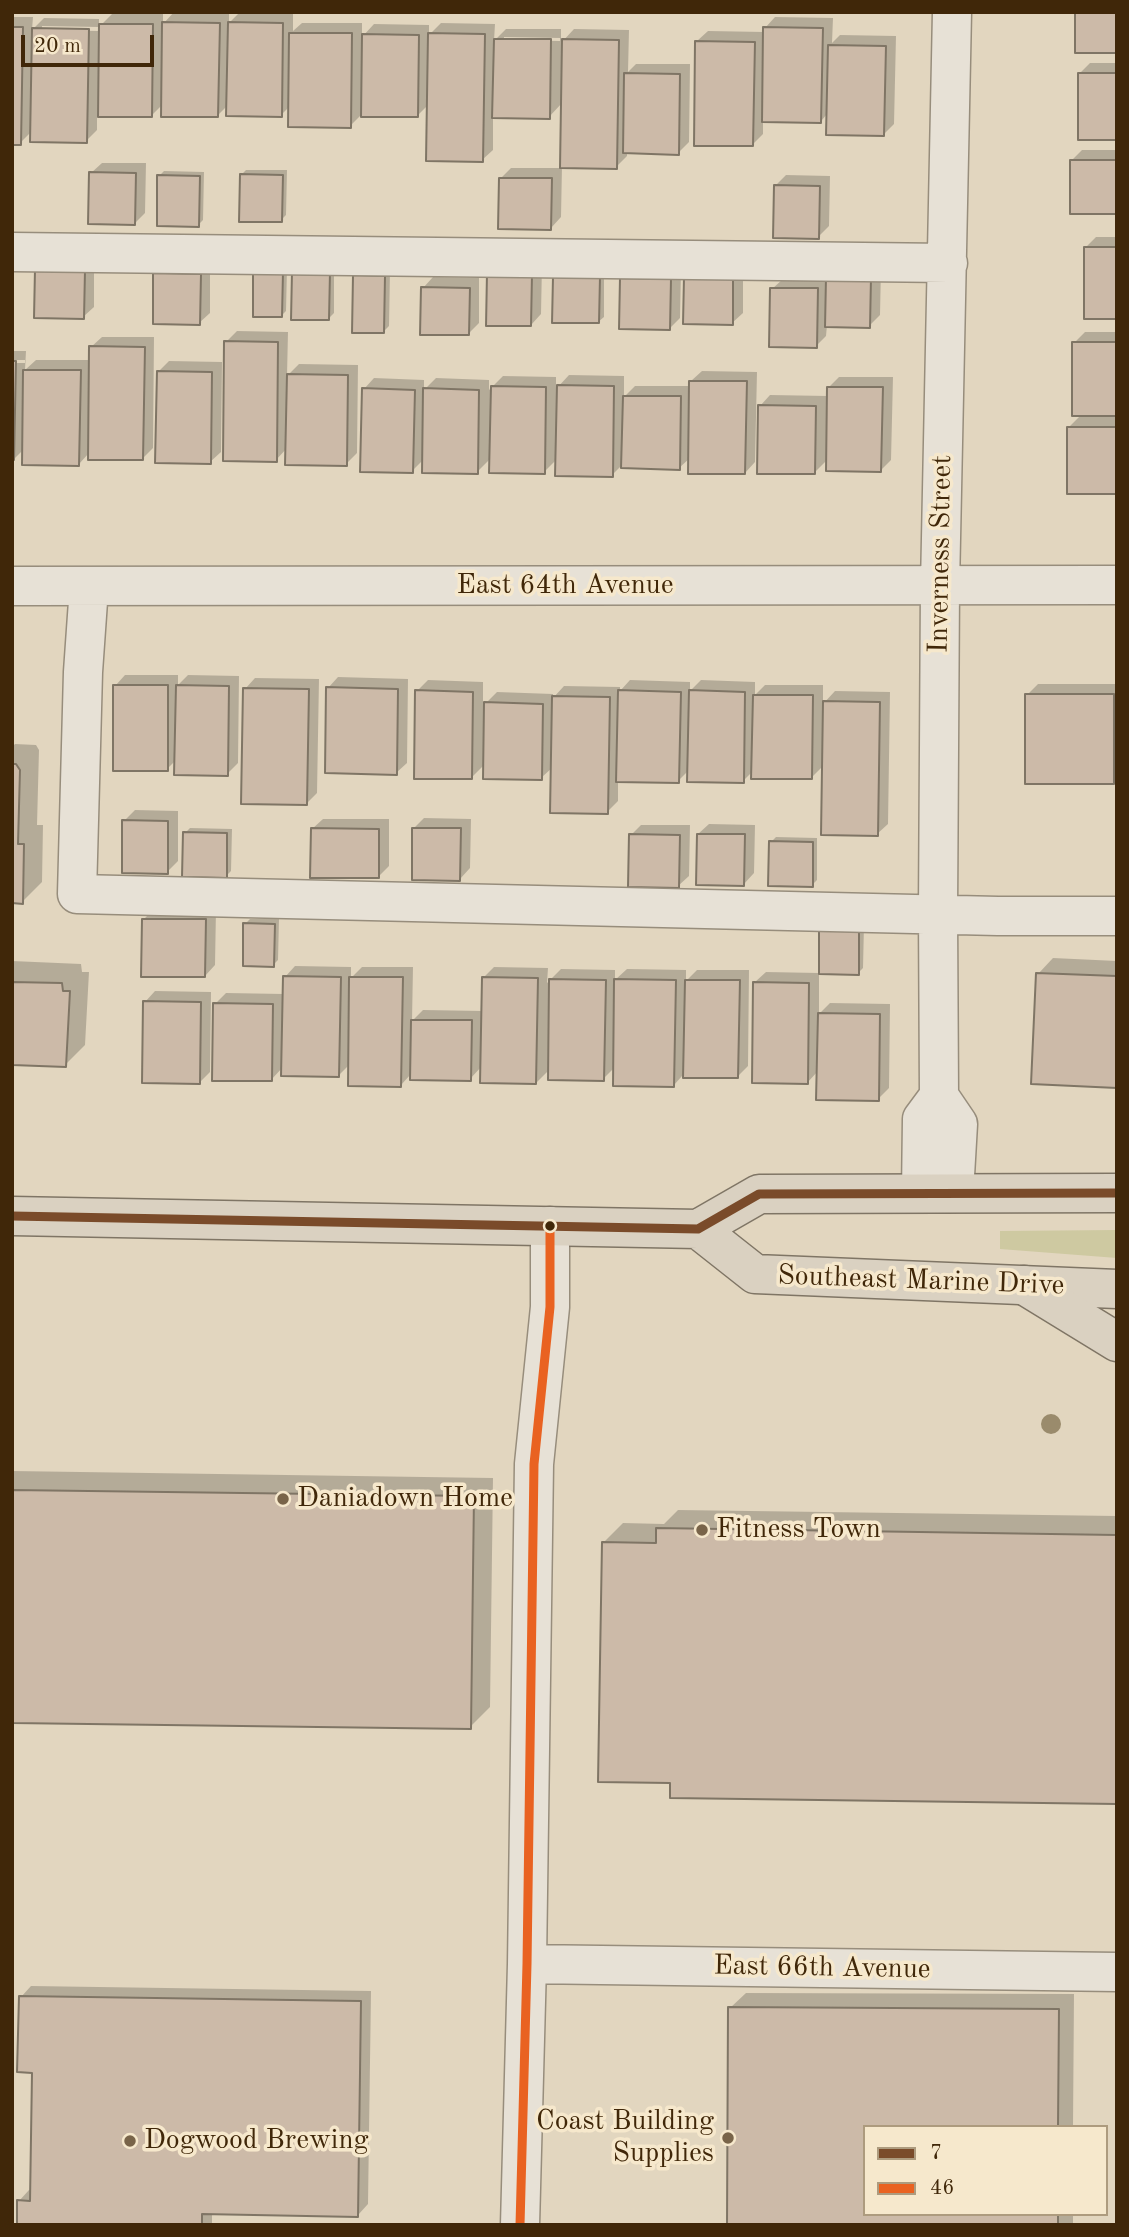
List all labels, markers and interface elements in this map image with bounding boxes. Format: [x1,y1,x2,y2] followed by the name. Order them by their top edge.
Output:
[24,21,158,65] scale bar
[34,36,81,57] text: 20 m
[922,455,960,653] street label: Inverness Street
[456,569,674,603] street label: East 64th Avenue
[543,1219,557,1233] unlabelled marker
[777,1259,1065,1303] street label: Southeast Marine Drive
[297,1482,513,1516] place label: Daniadown Home
[275,1491,291,1507] marker: Daniadown Home
[716,1513,881,1547] place label: Fitness Town
[694,1522,710,1538] marker: Fitness Town
[713,1949,931,1987] street label: East 66th Avenue
[536,2105,714,2171] place label: Coast Building Supplies
[144,2124,369,2158] place label: Dogwood Brewing
[863,2125,1108,2216] legend
[720,2130,736,2146] marker: Coast Building Supplies
[122,2133,138,2149] marker: Dogwood Brewing
[930,2143,942,2164] text: 7
[930,2178,954,2199] text: 46

